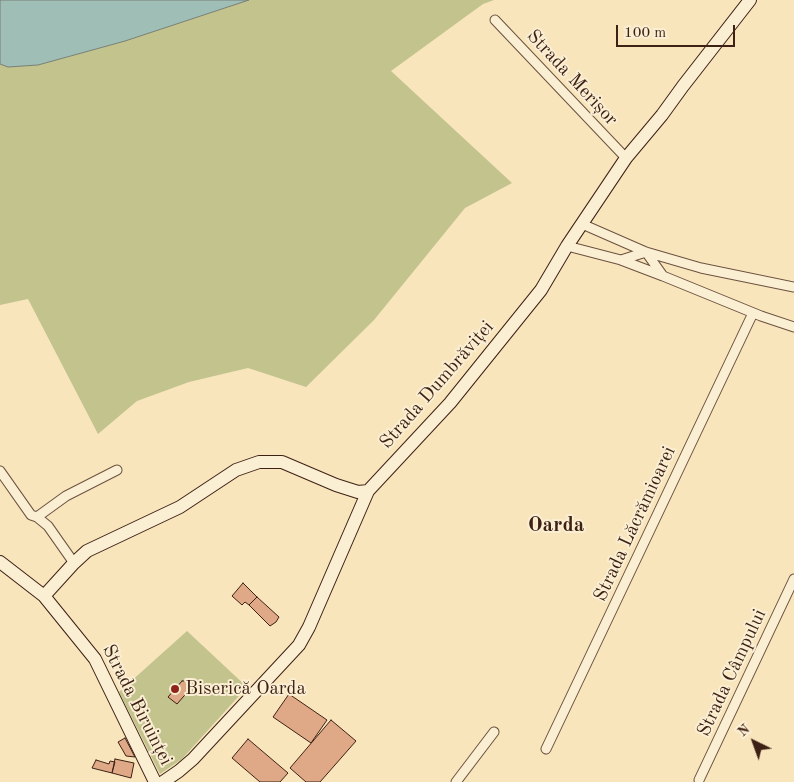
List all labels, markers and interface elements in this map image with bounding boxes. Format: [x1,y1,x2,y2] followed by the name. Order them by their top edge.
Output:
[619,15,738,47] scale bar
[522,25,622,131] street label: Strada Merișor
[624,26,666,41] text: 100 m
[375,316,499,454] street label: Strada Dumbrăviței
[589,443,681,605] street label: Strada Lăcrămioarei
[528,512,584,538] district label: Oarda
[693,606,771,740] street label: Strada Câmpului
[97,641,177,769] street label: Strada Biruinței
[185,678,306,700] place label: Biserică Oarda
[169,683,181,695] marker: Biserică Oarda
[729,717,779,767] north arrow
[735,722,753,740] text: N

